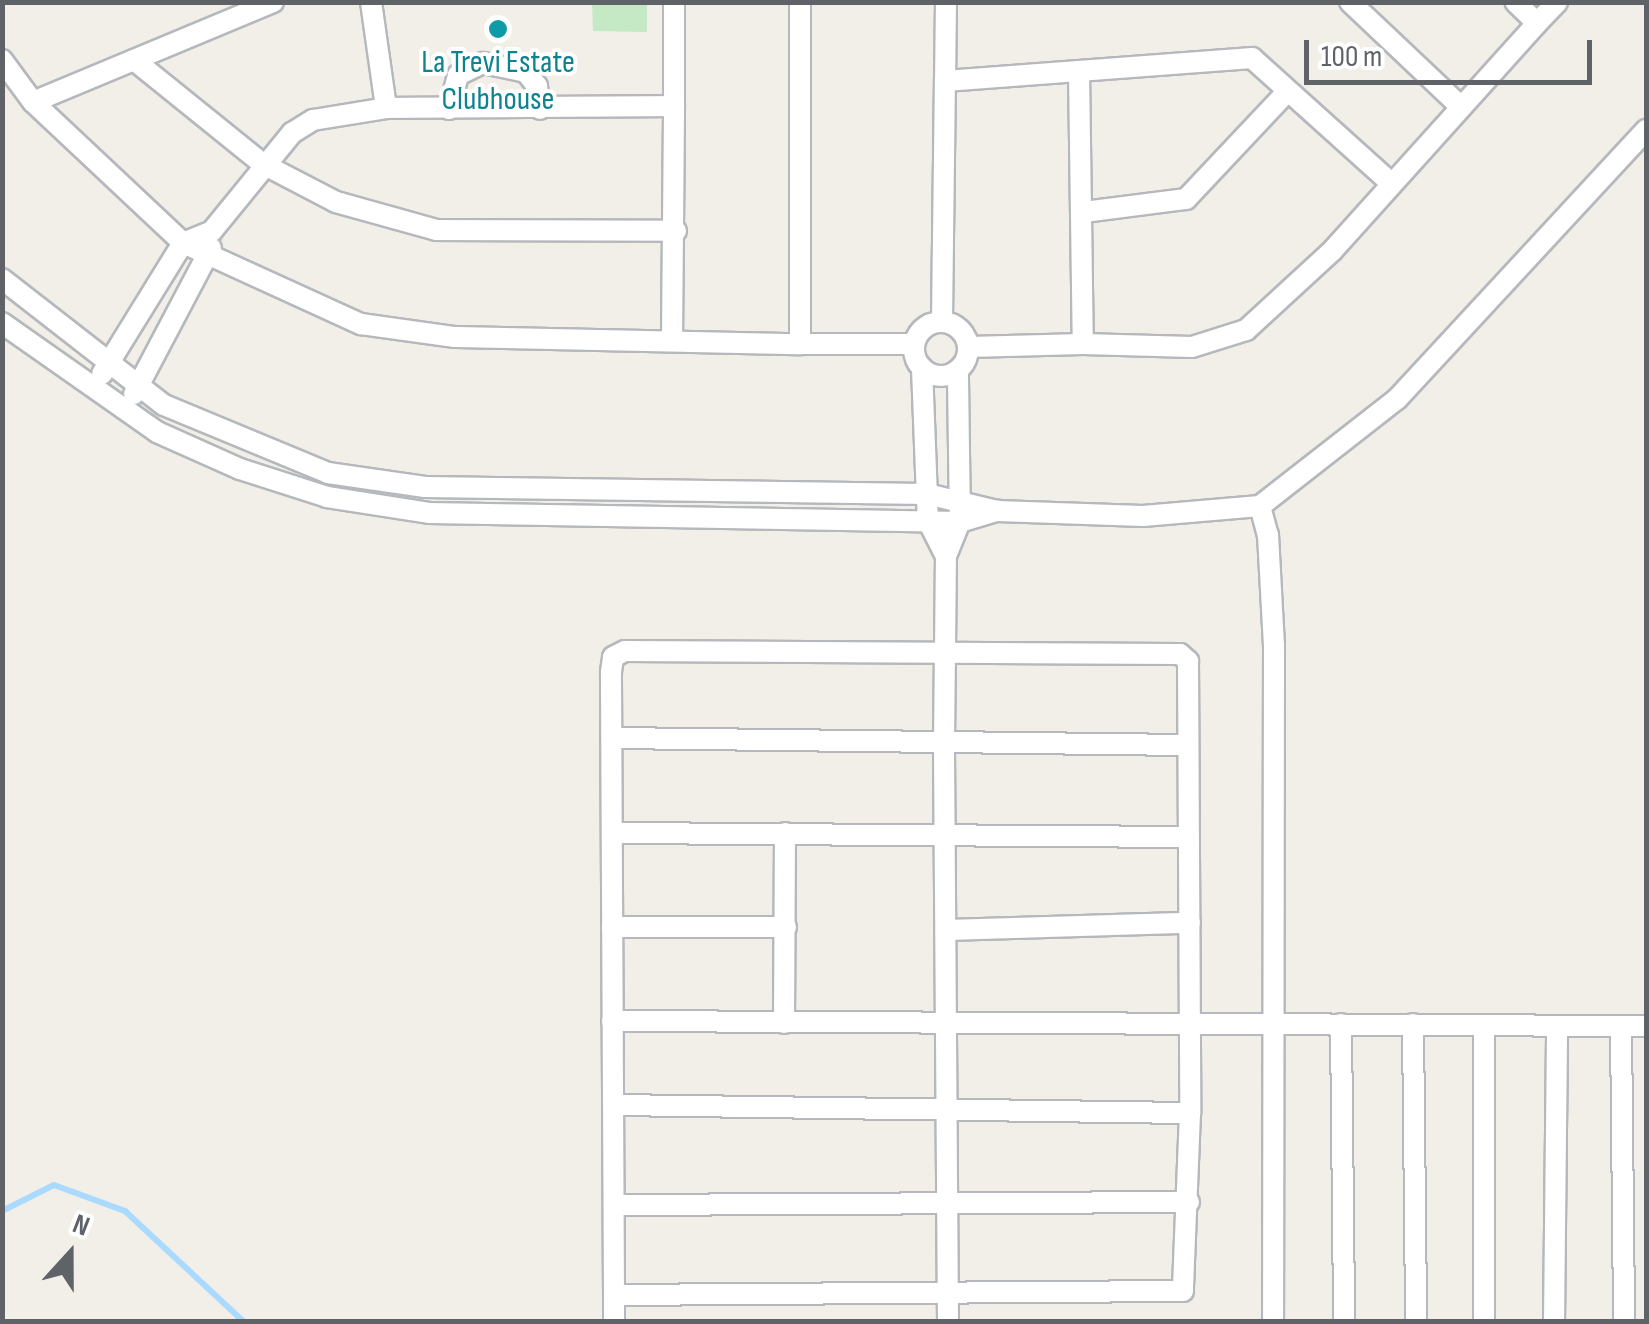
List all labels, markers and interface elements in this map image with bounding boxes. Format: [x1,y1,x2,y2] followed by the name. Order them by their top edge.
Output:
[487,18,509,40] marker: La Trevi Estate Clubhouse
[1309,20,1596,82] scale bar
[1321,39,1382,75] text: 100 m
[421,45,575,120] place label: La Trevi Estate Clubhouse
[20,1204,120,1304] north arrow
[68,1207,94,1244] text: N

